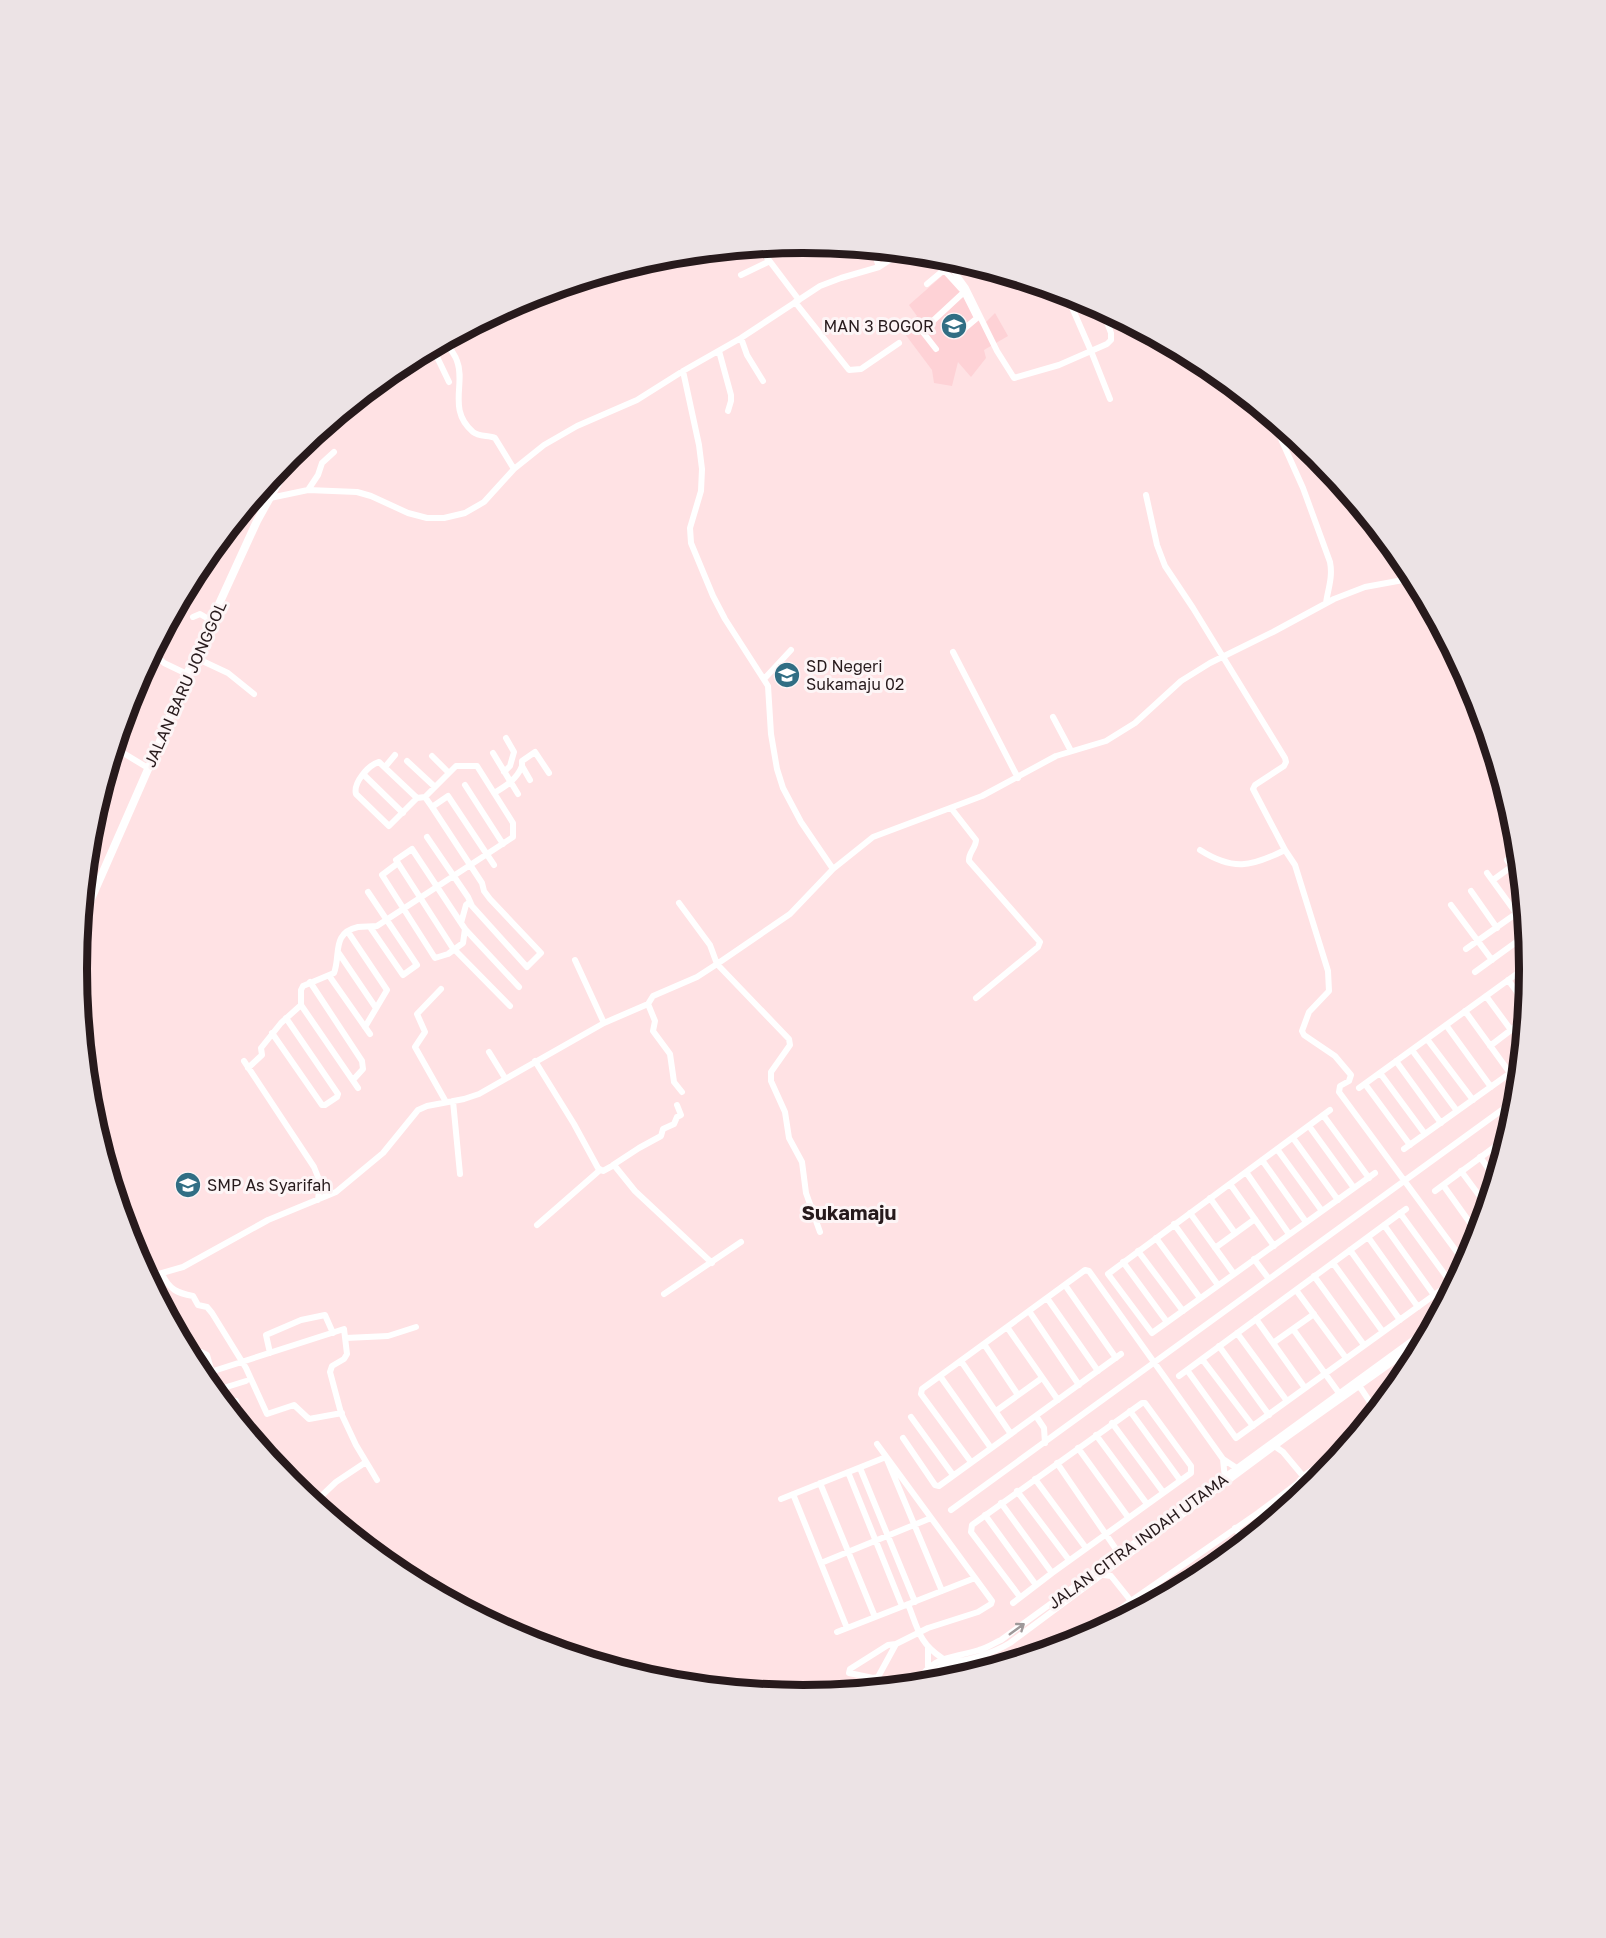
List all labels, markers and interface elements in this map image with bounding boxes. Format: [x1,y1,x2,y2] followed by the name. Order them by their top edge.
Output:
[939,311,969,341] school or university icon: MAN 3 BOGOR
[824,316,934,336] place label: MAN 3 BOGOR
[139,598,231,770] street label: JALAN BARU JONGGOL
[806,656,904,694] place label: SD Negeri Sukamaju 02
[772,660,802,690] school or university icon: SD Negeri Sukamaju 02
[173,1170,203,1200] school or university icon: SMP As Syarifah
[207,1175,331,1195] place label: SMP As Syarifah
[802,1200,896,1224] district label: Sukamaju
[1044,1469,1232,1613] street label: JALAN CITRA INDAH UTAMA
[1009,1622,1025,1635] one-way arrow

